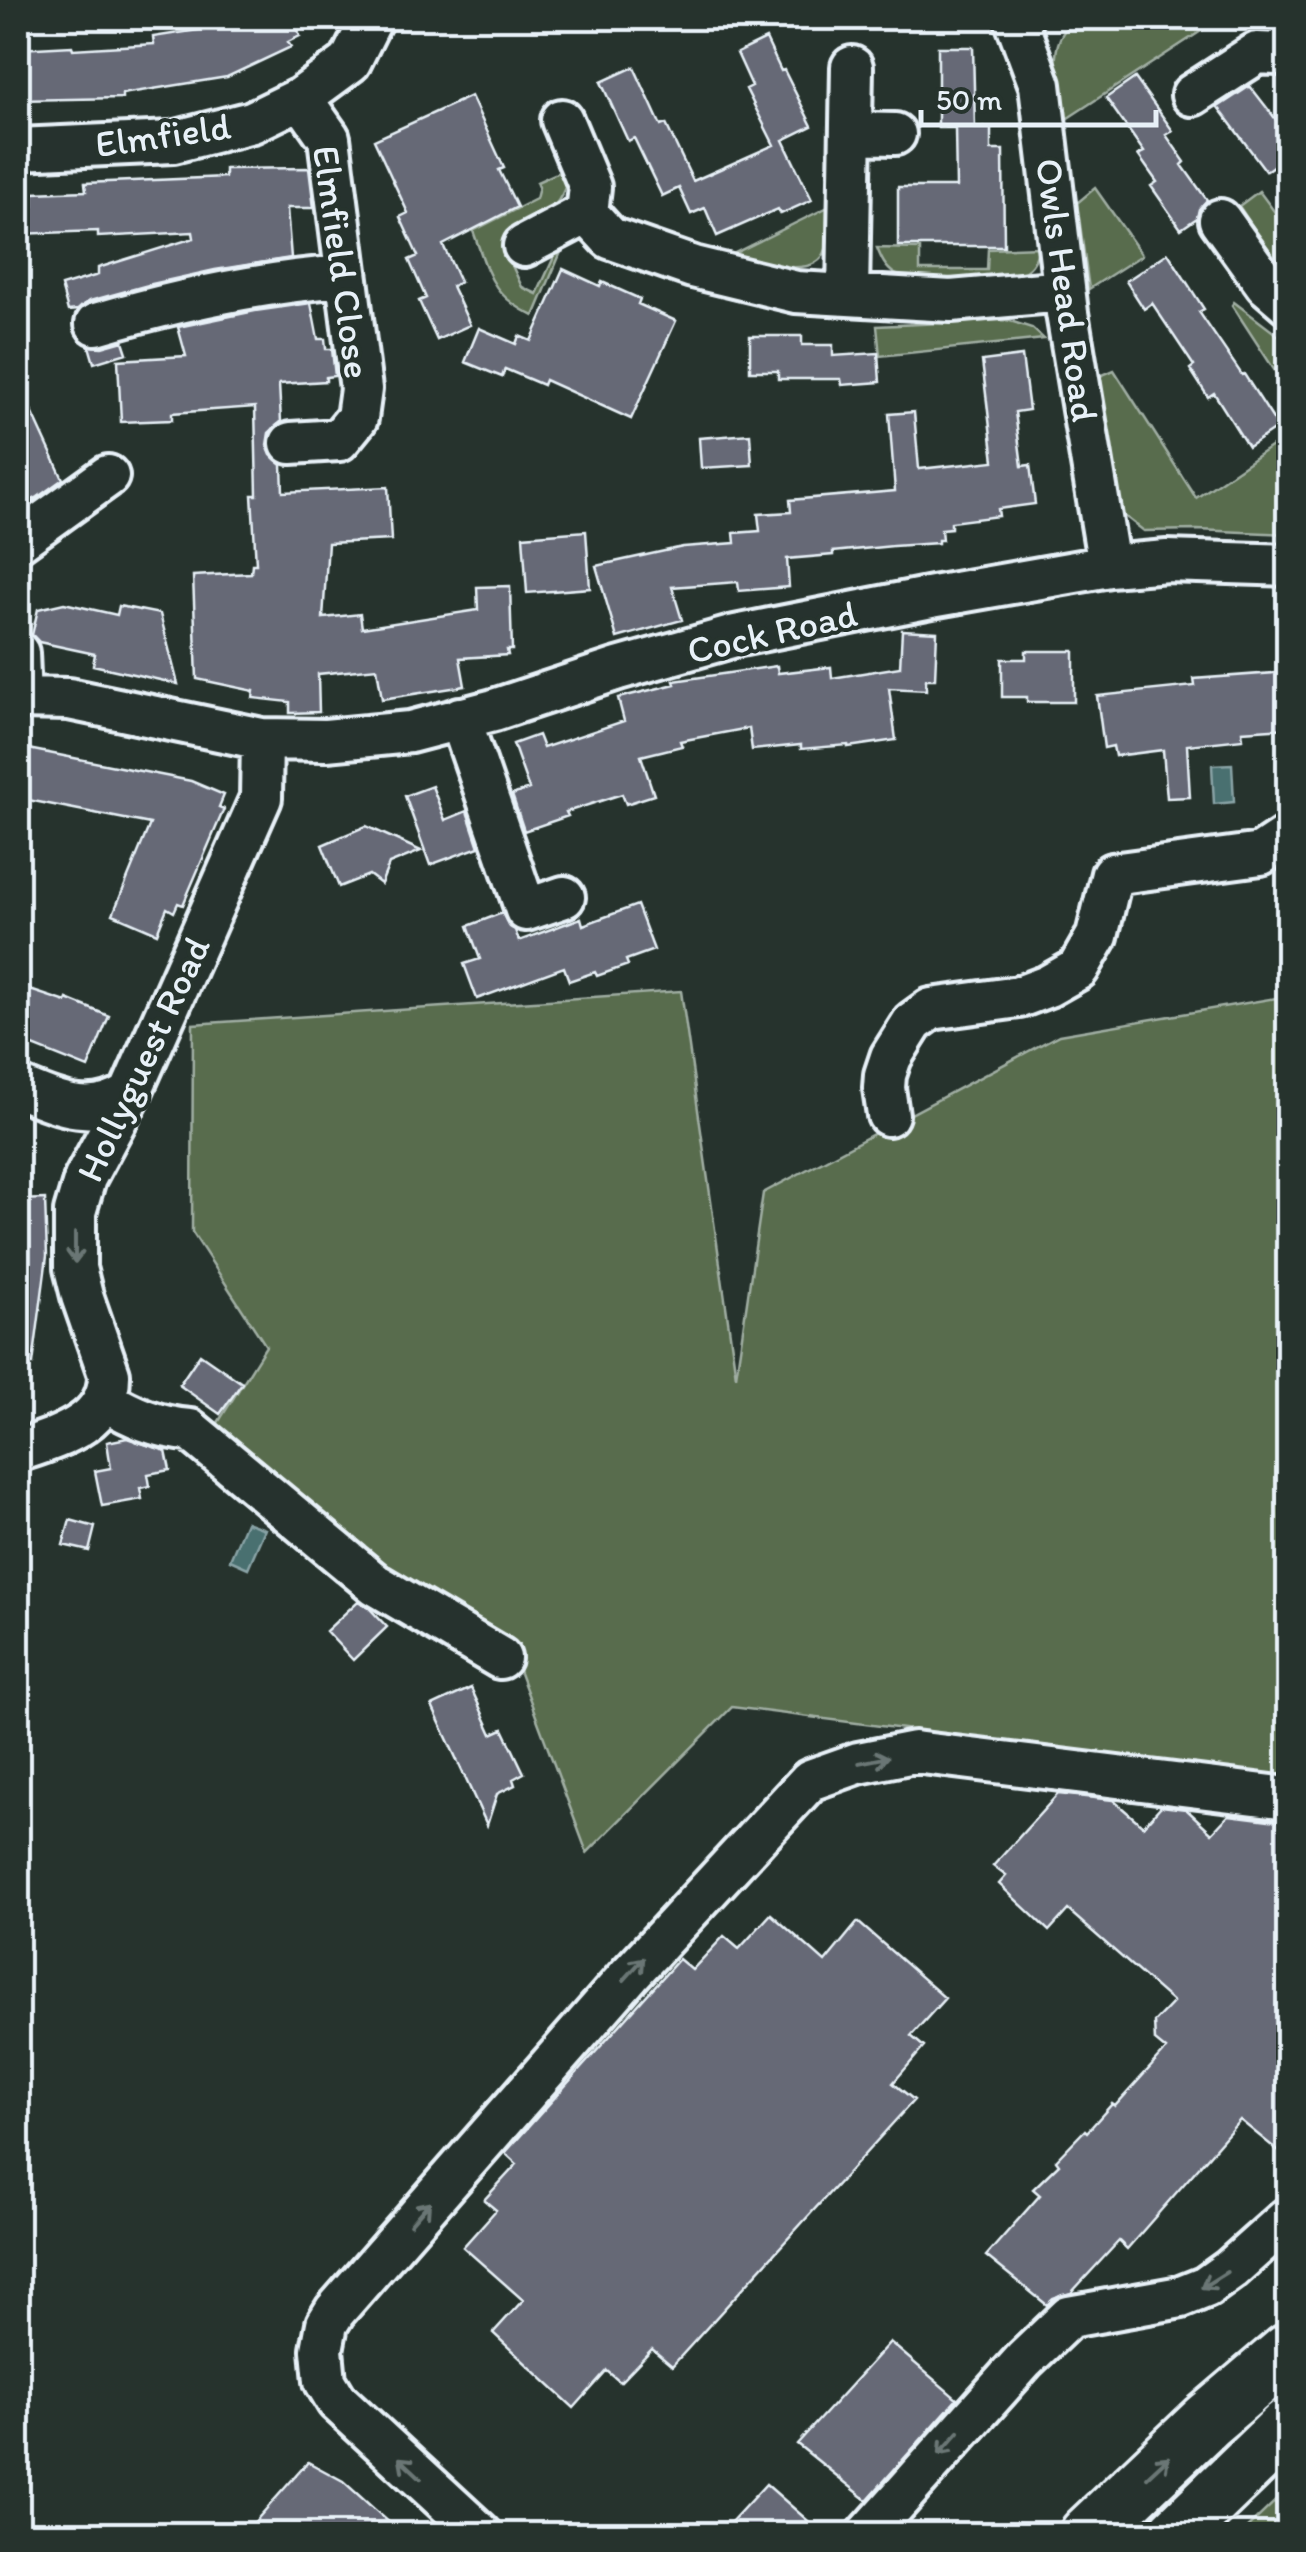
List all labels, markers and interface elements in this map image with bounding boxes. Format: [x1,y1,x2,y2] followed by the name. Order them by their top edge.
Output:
[921,65,1156,127] scale bar
[936,81,1002,118] text: 50 m
[92,103,234,167] street label: Elmfield
[303,143,381,381] street label: Elmfield Close
[1026,155,1108,425] street label: Owls Head Road
[683,590,862,674] street label: Cock Road
[66,929,220,1189] street label: Hollyguest Road
[66,1232,84,1264] one-way arrow
[857,1750,890,1769] one-way arrow
[623,1957,646,1982] one-way arrow
[408,2201,431,2226] one-way arrow
[1200,2270,1229,2290] one-way arrow
[938,2430,961,2455] one-way arrow
[1145,2456,1170,2479] one-way arrow
[398,2457,423,2480] one-way arrow

